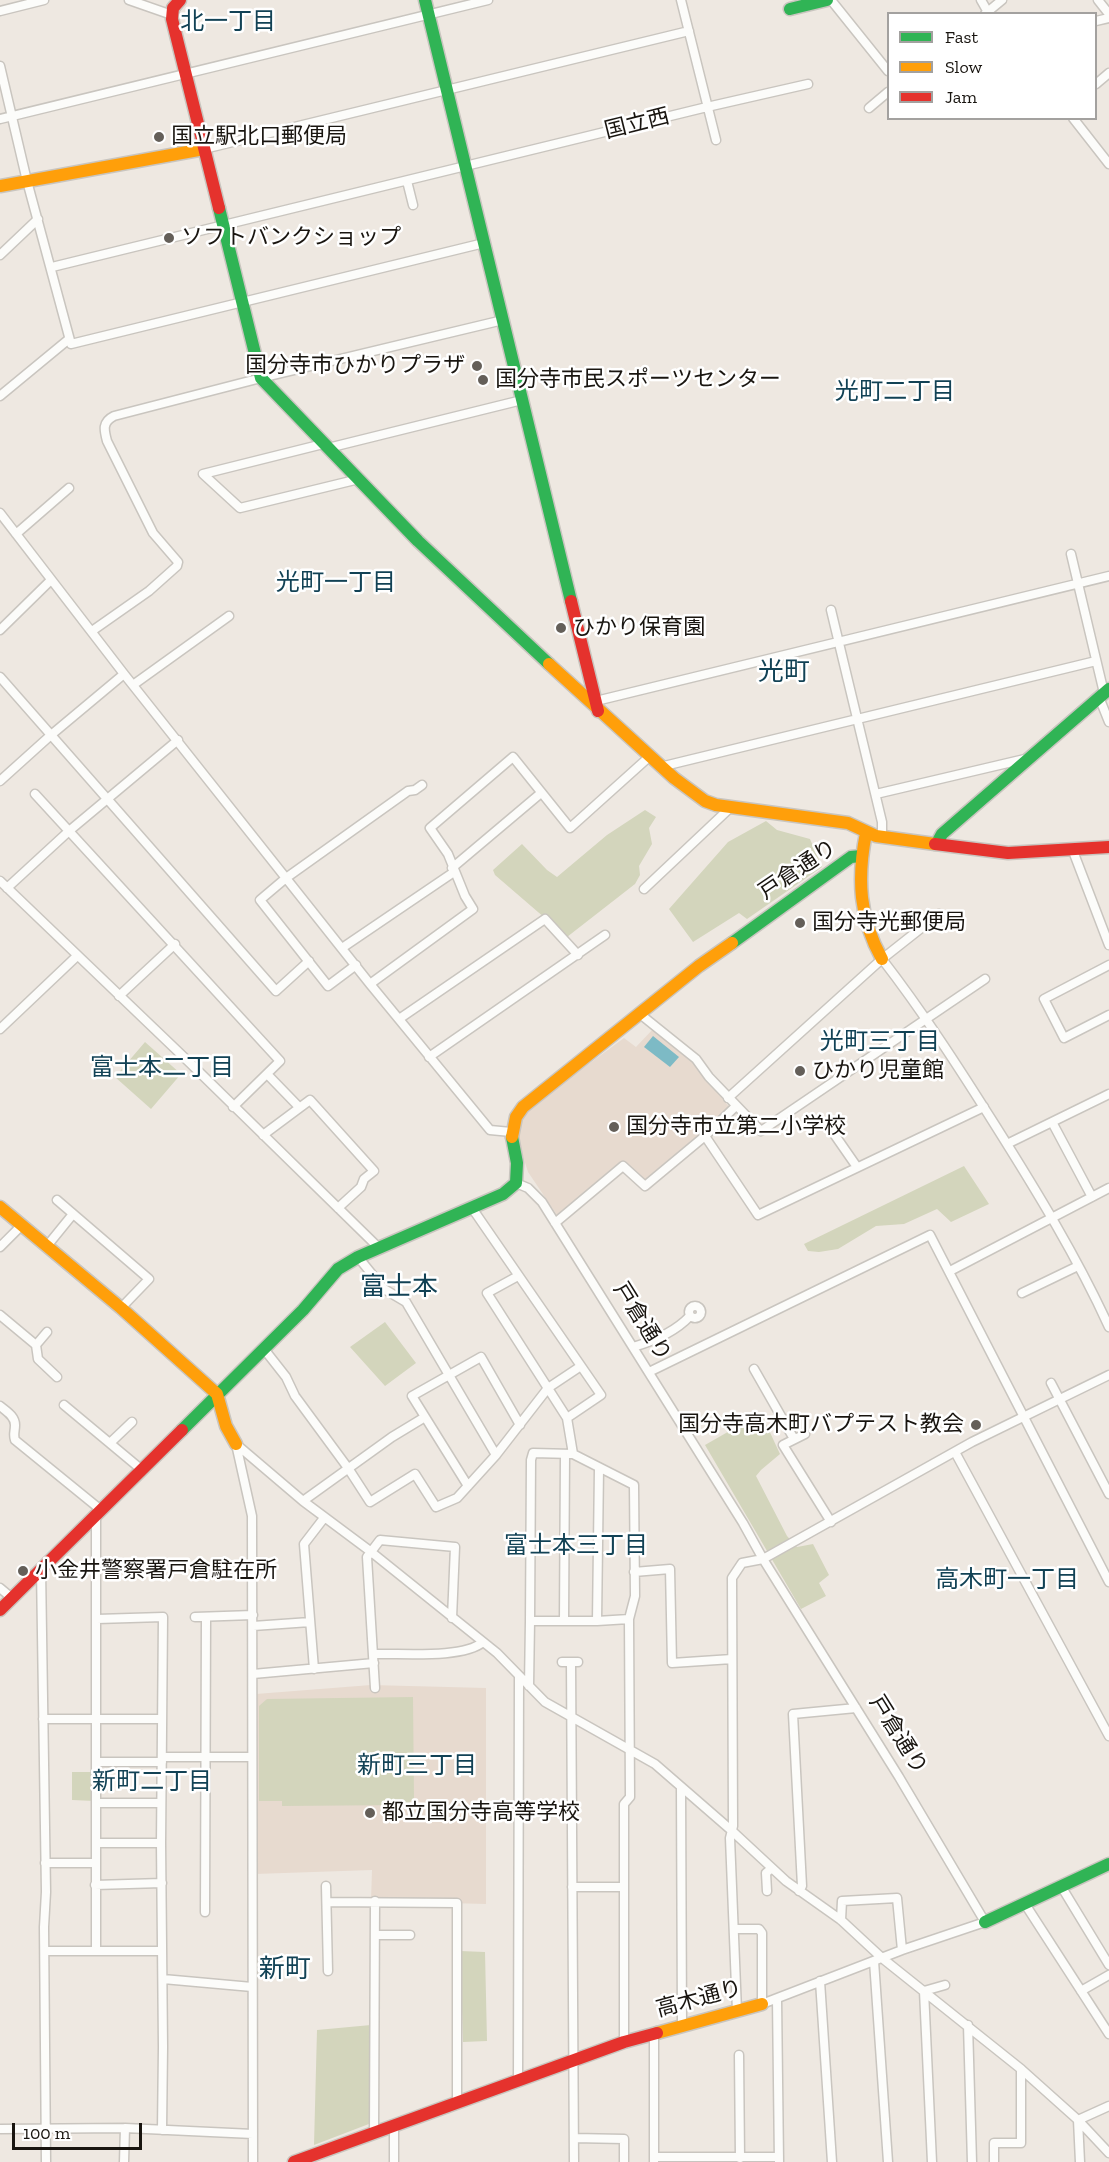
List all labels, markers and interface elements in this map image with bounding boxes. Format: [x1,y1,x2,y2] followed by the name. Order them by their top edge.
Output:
[180,8,276,36] district label: 北一丁目
[887,12,1097,120] legend
[945,26,978,48] text: Fast
[945,56,982,78] text: Slow
[945,86,977,108] text: Jam
[602,103,672,145] street label: 国立西
[171,124,347,150] place label: 国立駅北口郵便局
[152,130,166,144] marker: 国立駅北口郵便局
[181,225,401,251] place label: ソフトバンクショップ
[162,231,176,245] marker: ソフトバンクショップ
[245,353,465,379] place label: 国分寺市ひかりプラザ
[470,359,484,373] marker: 国分寺市ひかりプラザ
[495,367,781,393] place label: 国分寺市民スポーツセンター
[476,373,490,387] marker: 国分寺市民スポーツセンター
[835,378,955,406] district label: 光町二丁目
[276,569,396,597] district label: 光町一丁目
[573,615,705,641] place label: ひかり保育園
[554,621,568,635] marker: ひかり保育園
[758,657,810,689] district label: 光町
[754,834,842,906] street label: 戸倉通り
[812,910,966,936] place label: 国分寺光郵便局
[793,916,807,930] marker: 国分寺光郵便局
[820,1028,940,1056] district label: 光町三丁目
[90,1054,234,1082] district label: 富士本二丁目
[812,1058,944,1084] place label: ひかり児童館
[793,1064,807,1078] marker: ひかり児童館
[626,1114,846,1140] place label: 国分寺市立第二小学校
[607,1120,621,1134] marker: 国分寺市立第二小学校
[360,1272,438,1304] district label: 富士本
[607,1278,677,1366] street label: 戸倉通り
[678,1412,964,1438] place label: 国分寺高木町バプテスト教会
[969,1418,983,1432] marker: 国分寺高木町バプテスト教会
[504,1532,648,1560] district label: 富士本三丁目
[35,1558,277,1584] place label: 小金井警察署戸倉駐在所
[16,1564,30,1578] marker: 小金井警察署戸倉駐在所
[935,1566,1079,1594] district label: 高木町一丁目
[863,1691,933,1779] street label: 戸倉通り
[357,1752,477,1780] district label: 新町三丁目
[92,1768,212,1796] district label: 新町二丁目
[382,1800,580,1826] place label: 都立国分寺高等学校
[363,1806,377,1820] marker: 都立国分寺高等学校
[259,1954,311,1986] district label: 新町
[653,1975,745,2023] street label: 高木通り
[15,2111,146,2149] scale bar
[23,2122,70,2144] text: 100 m

